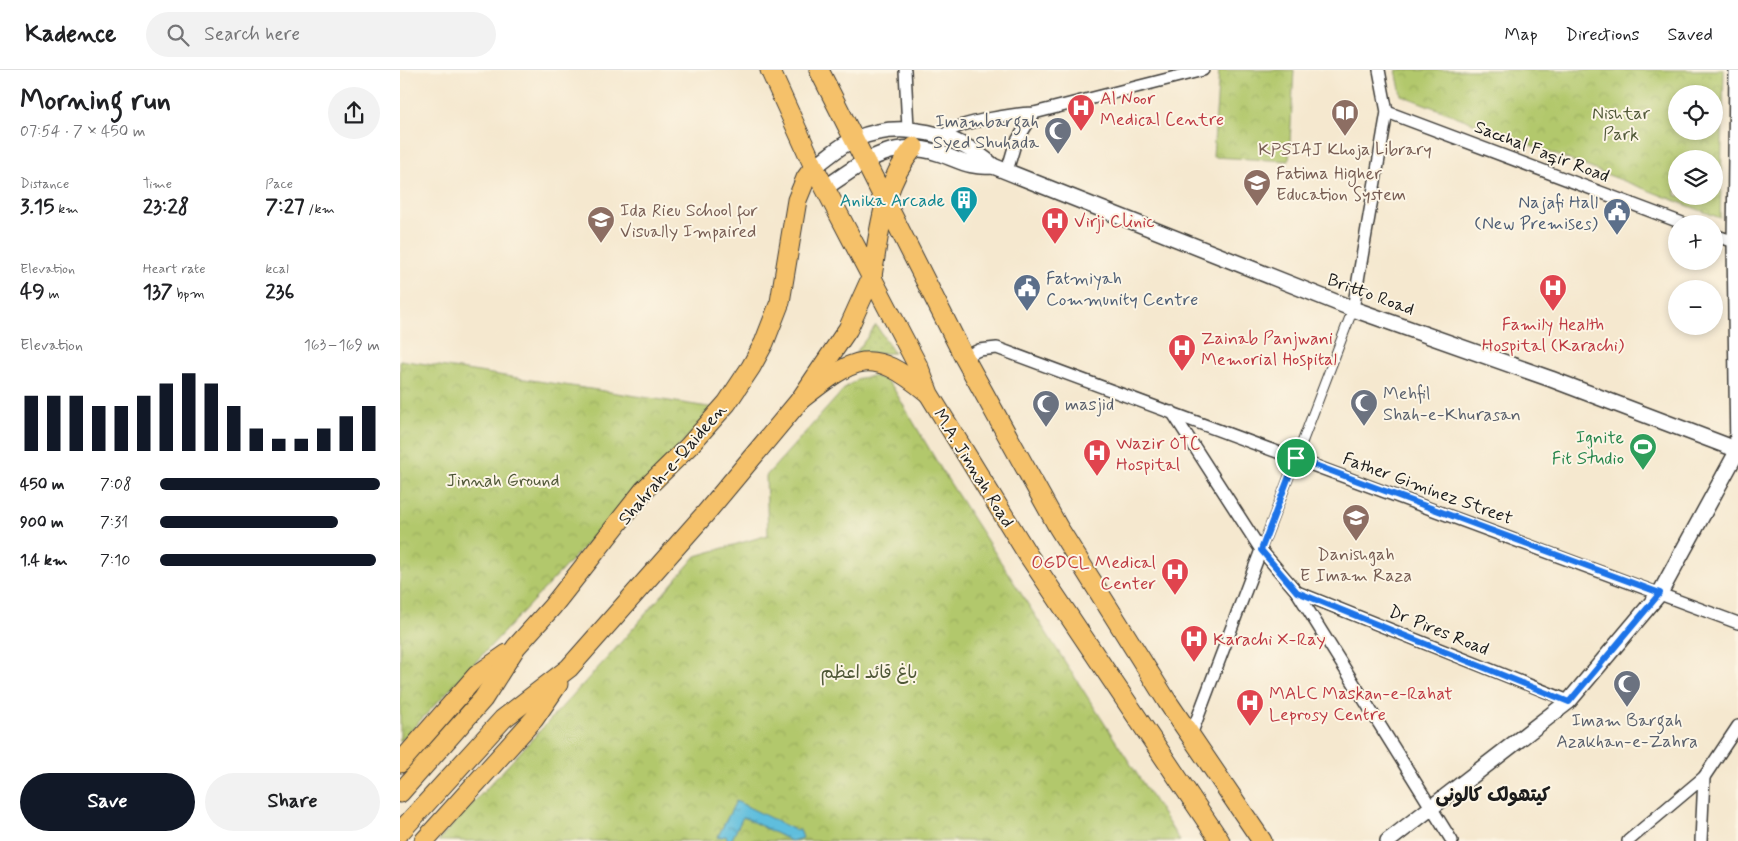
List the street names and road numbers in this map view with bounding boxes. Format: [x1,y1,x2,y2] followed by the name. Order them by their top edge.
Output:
[1471,115,1613,189] street label: Sacchal Faqir Road
[1324,268,1418,322] street label: Britto Road
[613,399,732,531] street label: Shahrah-e-Qaideen
[927,405,1019,533] street label: M.A. Jinnah Road
[1339,447,1516,531] street label: Father Giminez Street
[1385,600,1492,662] street label: Dr Pires Road

